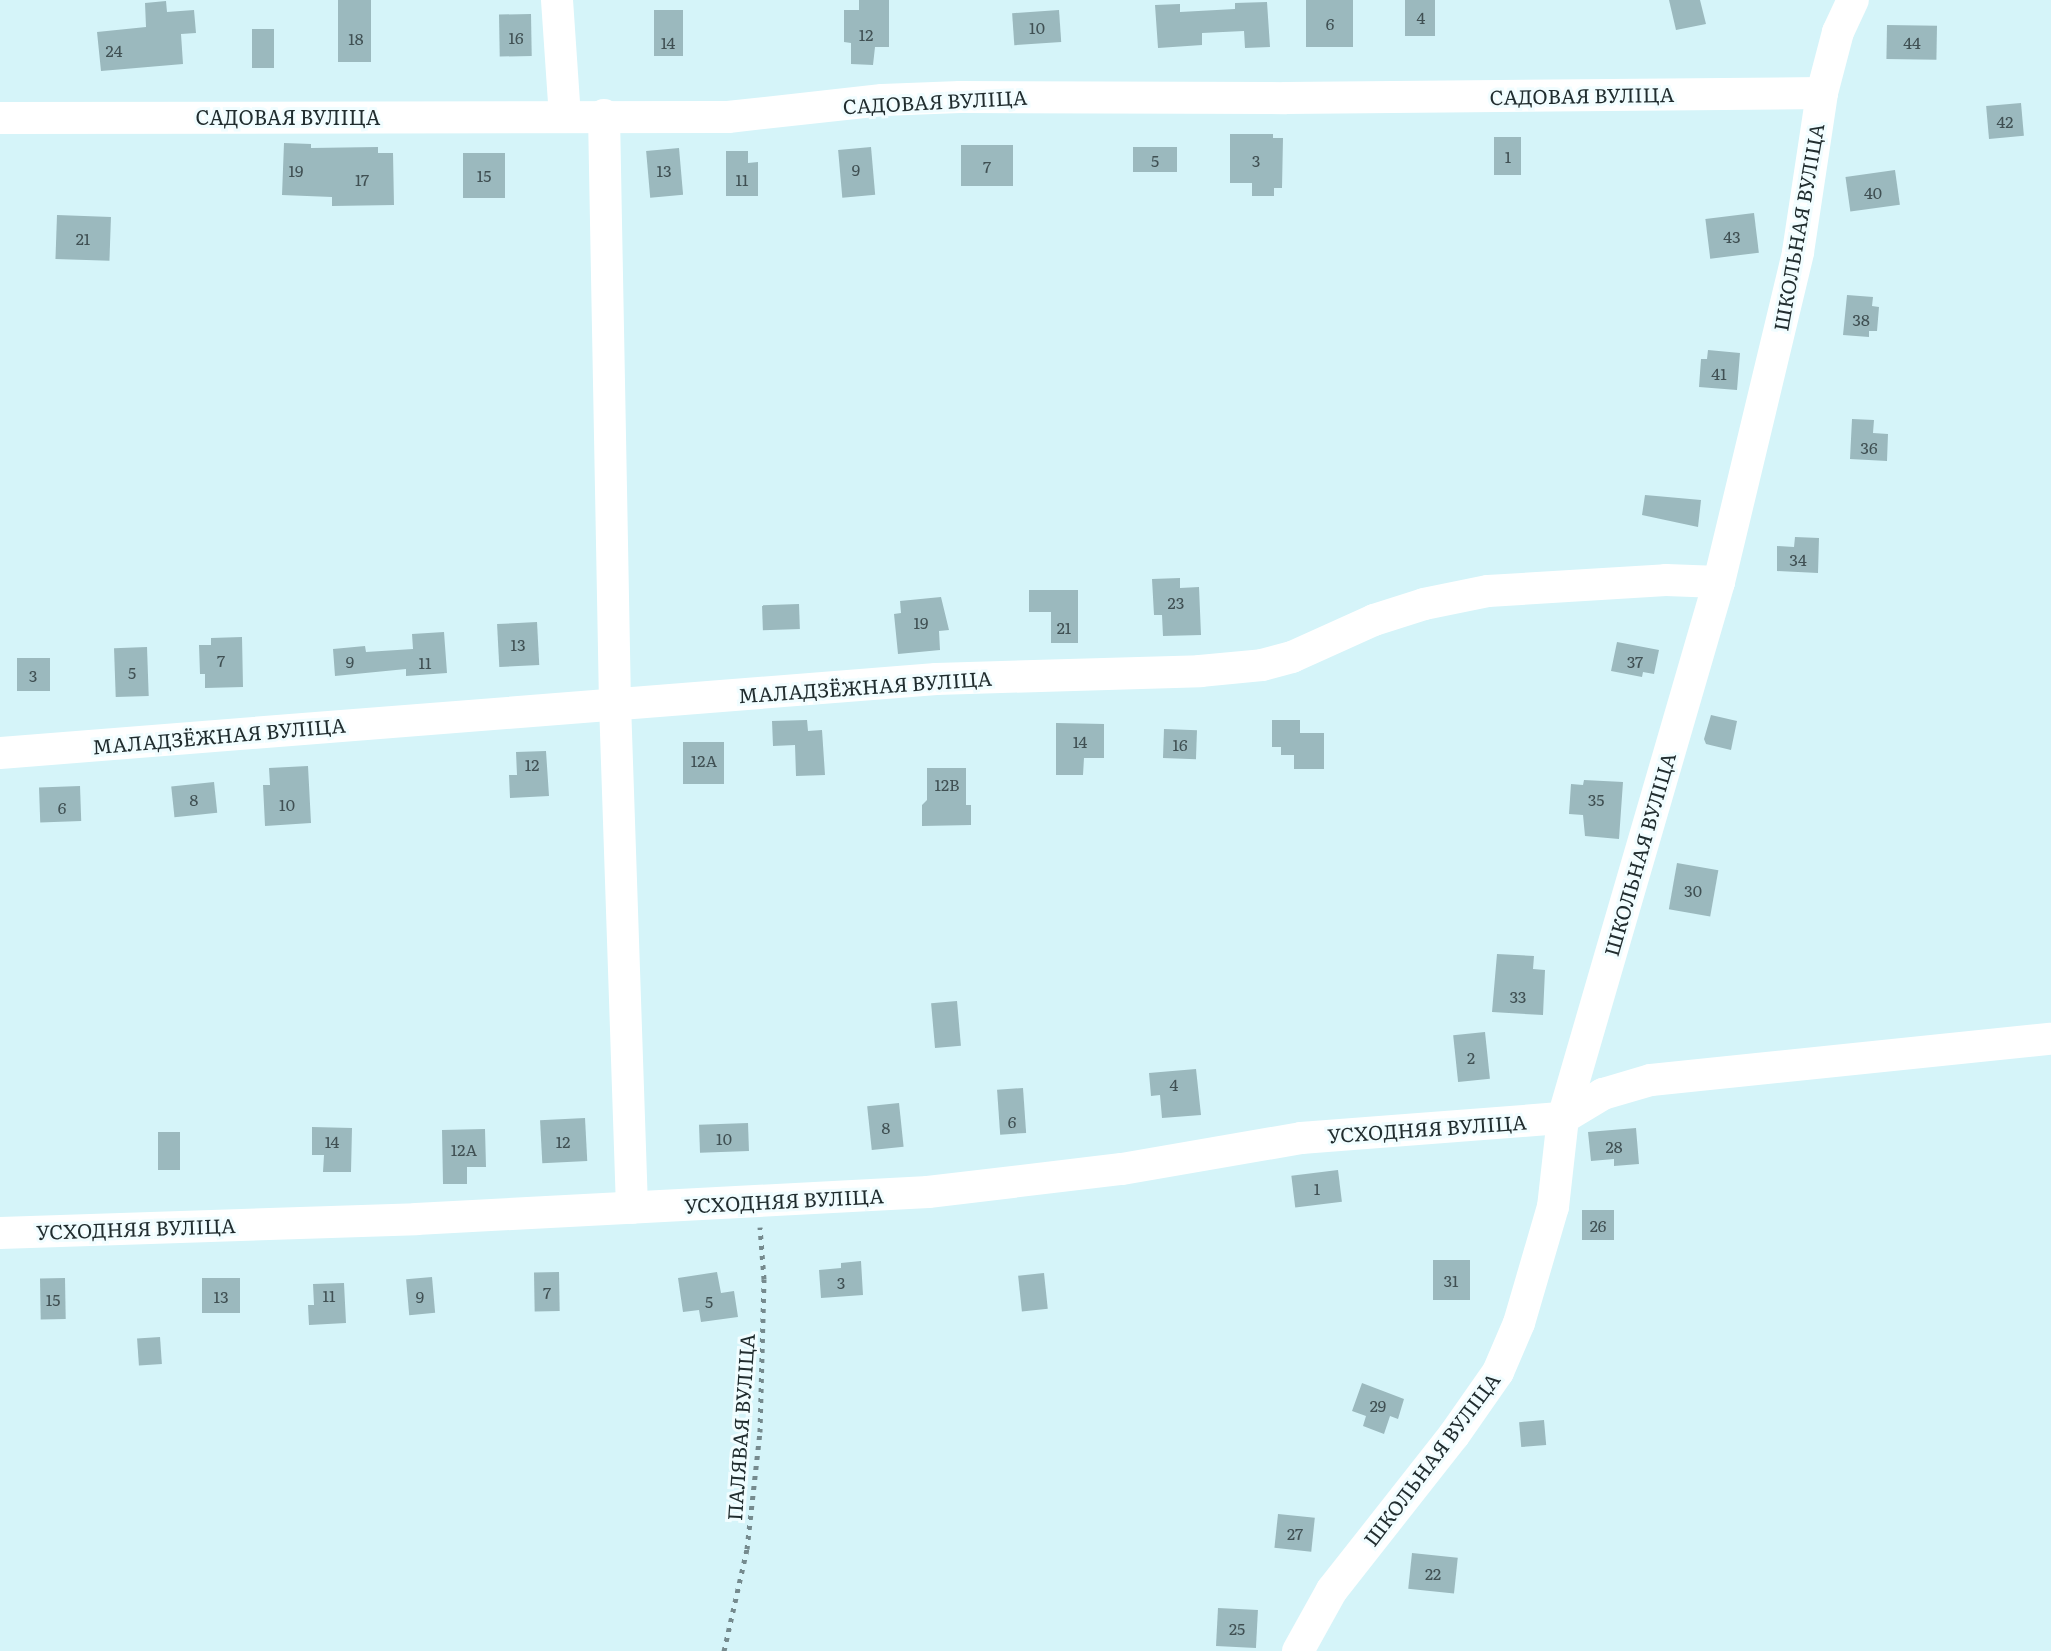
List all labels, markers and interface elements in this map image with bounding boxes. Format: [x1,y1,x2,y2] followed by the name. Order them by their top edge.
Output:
[1417,7,1425,27] house number: 4
[1326,13,1334,33] house number: 6
[1029,17,1045,37] house number: 10
[859,24,873,44] house number: 12
[508,27,524,47] house number: 16
[348,28,364,48] house number: 18
[661,32,675,52] house number: 14
[1903,32,1921,52] house number: 44
[106,40,122,60] house number: 24
[1489,81,1675,109] street label: САДОВАЯ ВУЛІЦА
[842,84,1028,118] street label: САДОВАЯ ВУЛІЦА
[196,104,380,128] street label: САДОВАЯ ВУЛІЦА
[1997,111,2013,131] house number: 42
[1768,121,1828,333] street label: ШКОЛЬНАЯ ВУЛІЦА
[1505,146,1511,166] house number: 1
[1151,150,1159,170] house number: 5
[1252,150,1260,170] house number: 3
[983,156,991,176] house number: 7
[852,159,860,179] house number: 9
[289,160,303,180] house number: 19
[656,160,672,180] house number: 13
[477,165,491,185] house number: 15
[355,169,369,189] house number: 17
[735,169,749,189] house number: 11
[1864,182,1882,202] house number: 40
[1723,226,1741,246] house number: 43
[76,228,90,248] house number: 21
[1852,309,1870,329] house number: 38
[1711,363,1727,383] house number: 41
[1860,437,1878,457] house number: 36
[1789,549,1807,569] house number: 34
[1168,592,1184,612] house number: 23
[914,612,928,632] house number: 19
[1057,617,1071,637] house number: 21
[510,634,526,654] house number: 13
[217,650,225,670] house number: 7
[346,651,354,671] house number: 9
[1627,651,1643,671] house number: 37
[418,652,432,672] house number: 11
[128,662,136,682] house number: 5
[29,665,37,685] house number: 3
[737,665,993,707] street label: МАЛАДЗЁЖНАЯ ВУЛІЦА
[91,712,347,758] street label: МАЛАДЗЁЖНАЯ ВУЛІЦА
[1073,731,1087,751] house number: 14
[1172,734,1188,754] house number: 16
[1598,749,1680,959] street label: ШКОЛЬНАЯ ВУЛІЦА
[691,750,717,770] house number: 12А
[525,754,539,774] house number: 12
[934,774,960,794] house number: 12В
[190,789,198,809] house number: 8
[1588,789,1604,809] house number: 35
[279,794,295,814] house number: 10
[58,797,66,817] house number: 6
[1684,880,1702,900] house number: 30
[1510,986,1526,1006] house number: 33
[1467,1047,1475,1067] house number: 2
[1170,1074,1178,1094] house number: 4
[1327,1109,1527,1147] street label: УСХОДНЯЯ ВУЛІЦА
[1008,1111,1016,1131] house number: 6
[882,1117,890,1137] house number: 8
[716,1128,732,1148] house number: 10
[325,1131,339,1151] house number: 14
[556,1131,570,1151] house number: 12
[1606,1136,1622,1156] house number: 28
[451,1139,477,1159] house number: 12А
[1314,1178,1320,1198] house number: 1
[684,1183,884,1217] street label: УСХОДНЯЯ ВУЛІЦА
[36,1213,236,1243] street label: УСХОДНЯЯ ВУЛІЦА
[1590,1215,1606,1235] house number: 26
[1443,1270,1459,1290] house number: 31
[837,1272,845,1292] house number: 3
[543,1282,551,1302] house number: 7
[322,1285,336,1305] house number: 11
[213,1286,229,1306] house number: 13
[416,1286,424,1306] house number: 9
[46,1289,60,1309] house number: 15
[705,1291,713,1311] house number: 5
[721,1333,759,1521] street label: ПАЛЯВАЯ ВУЛІЦА
[1358,1368,1504,1550] street label: ШКОЛЬНАЯ ВУЛІЦА
[1370,1395,1386,1415] house number: 29
[1287,1523,1303,1543] house number: 27
[1425,1563,1441,1583] house number: 22
[1229,1618,1245,1638] house number: 25

